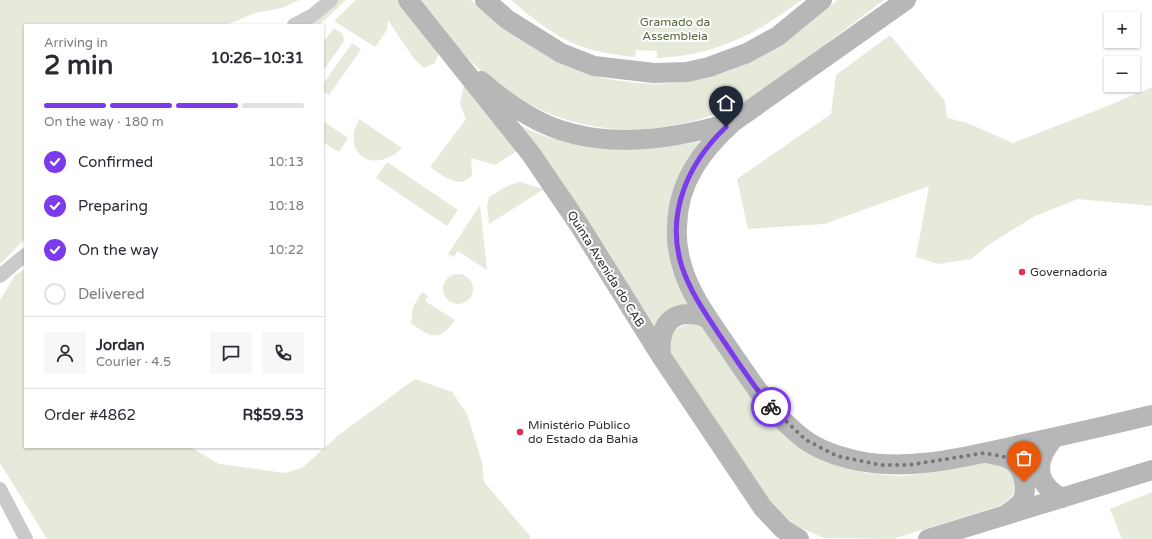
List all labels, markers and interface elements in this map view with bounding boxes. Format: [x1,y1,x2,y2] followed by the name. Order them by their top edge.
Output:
[1104,12,1140,92] map controls
[1104,12,1140,48] button: +
[640,15,710,43] park label: Gramado da Assembleia
[44,35,108,51] text: Arriving in
[211,49,304,67] text: 10:26–10:31
[44,50,113,81] text: 2 min
[1104,56,1140,92] button: −
[709,86,743,127] pin
[715,92,737,114] icon: home
[44,114,164,130] text: On the way · 180 m
[44,151,66,173] icon: check
[78,153,153,171] text: Confirmed
[268,154,304,170] text: 10:13
[44,195,66,217] icon: check
[78,197,148,215] text: Preparing
[268,198,304,214] text: 10:18
[564,208,648,330] street label: Quinta Avenida do CAB
[44,239,66,261] icon: check
[78,241,158,259] text: On the way
[268,242,304,258] text: 10:22
[1030,265,1107,279] place label: Governadoria
[1017,267,1027,277] marker: Governadoria
[78,285,145,303] text: Delivered
[44,332,86,374] button: person
[210,332,252,374] button: chat
[262,332,304,374] button: phone
[96,336,145,354] text: Jordan
[96,354,171,370] text: Courier · 4.5
[751,387,791,427] courier
[760,396,782,418] icon: bike
[44,406,136,424] text: Order #4862
[242,406,304,424] text: R$59.53
[528,418,638,446] place label: Ministério Público do Estado da Bahia
[515,427,525,437] marker: Ministério Público do Estado da Bahia
[1007,441,1041,482] pin
[1013,447,1035,469] icon: bag

